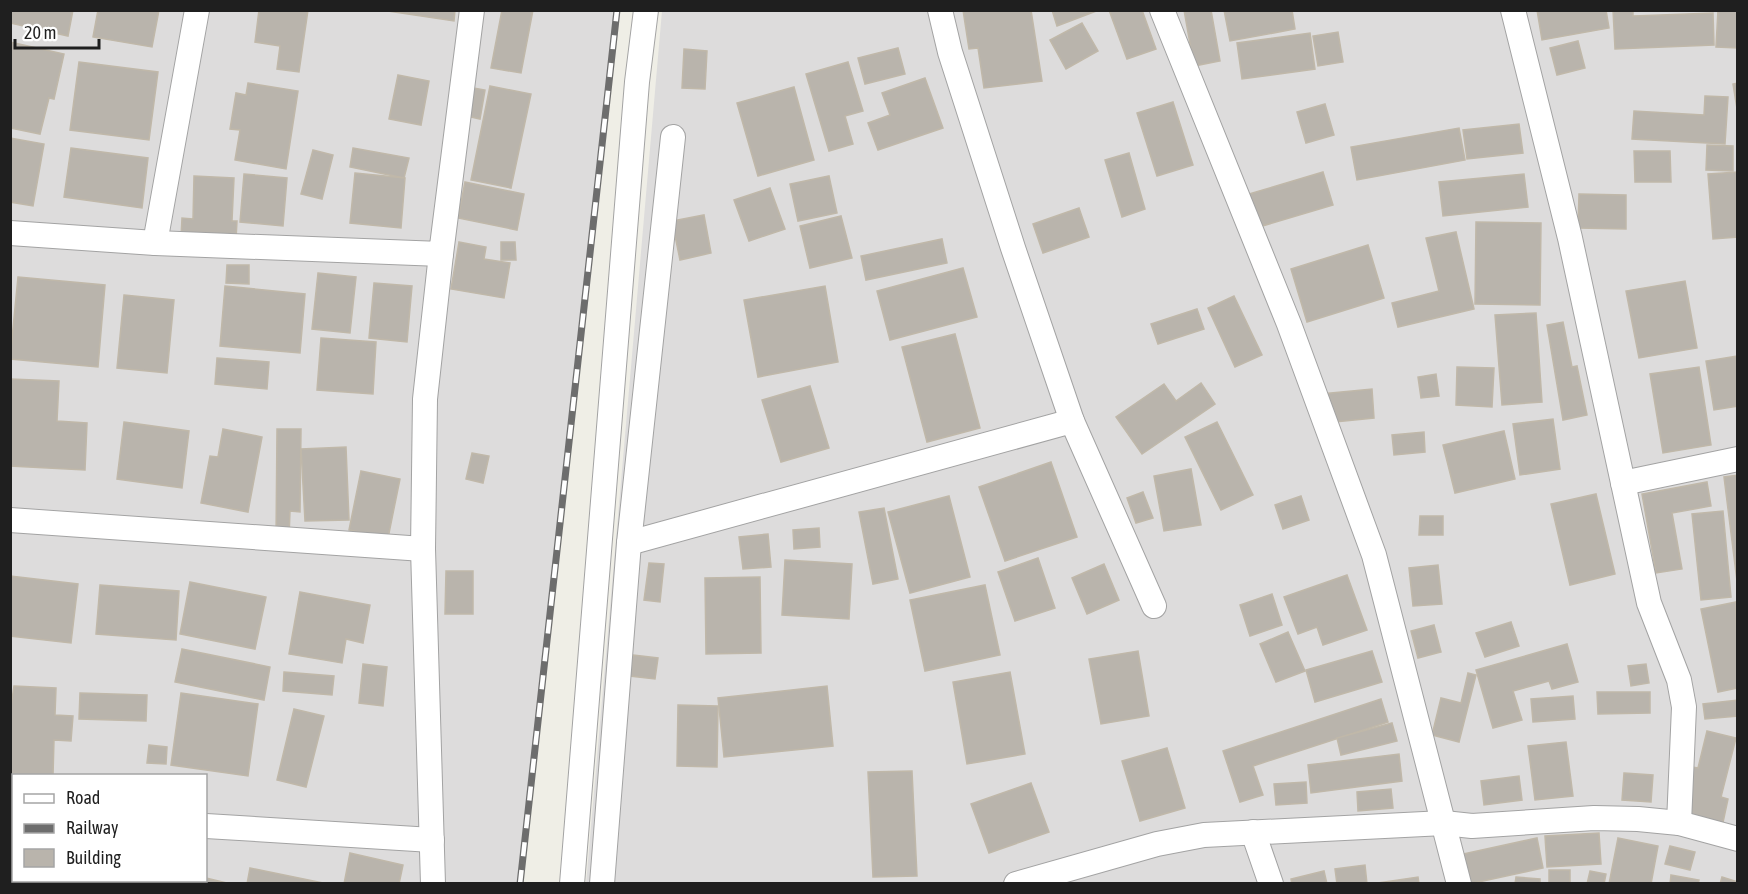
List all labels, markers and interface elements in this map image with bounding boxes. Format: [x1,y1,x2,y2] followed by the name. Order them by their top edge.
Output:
[15,12,99,50] scale bar
[24,22,56,43] text: 20 m
[12,774,207,882] legend
[66,787,100,808] text: Road
[66,817,118,838] text: Railway
[66,847,121,868] text: Building

